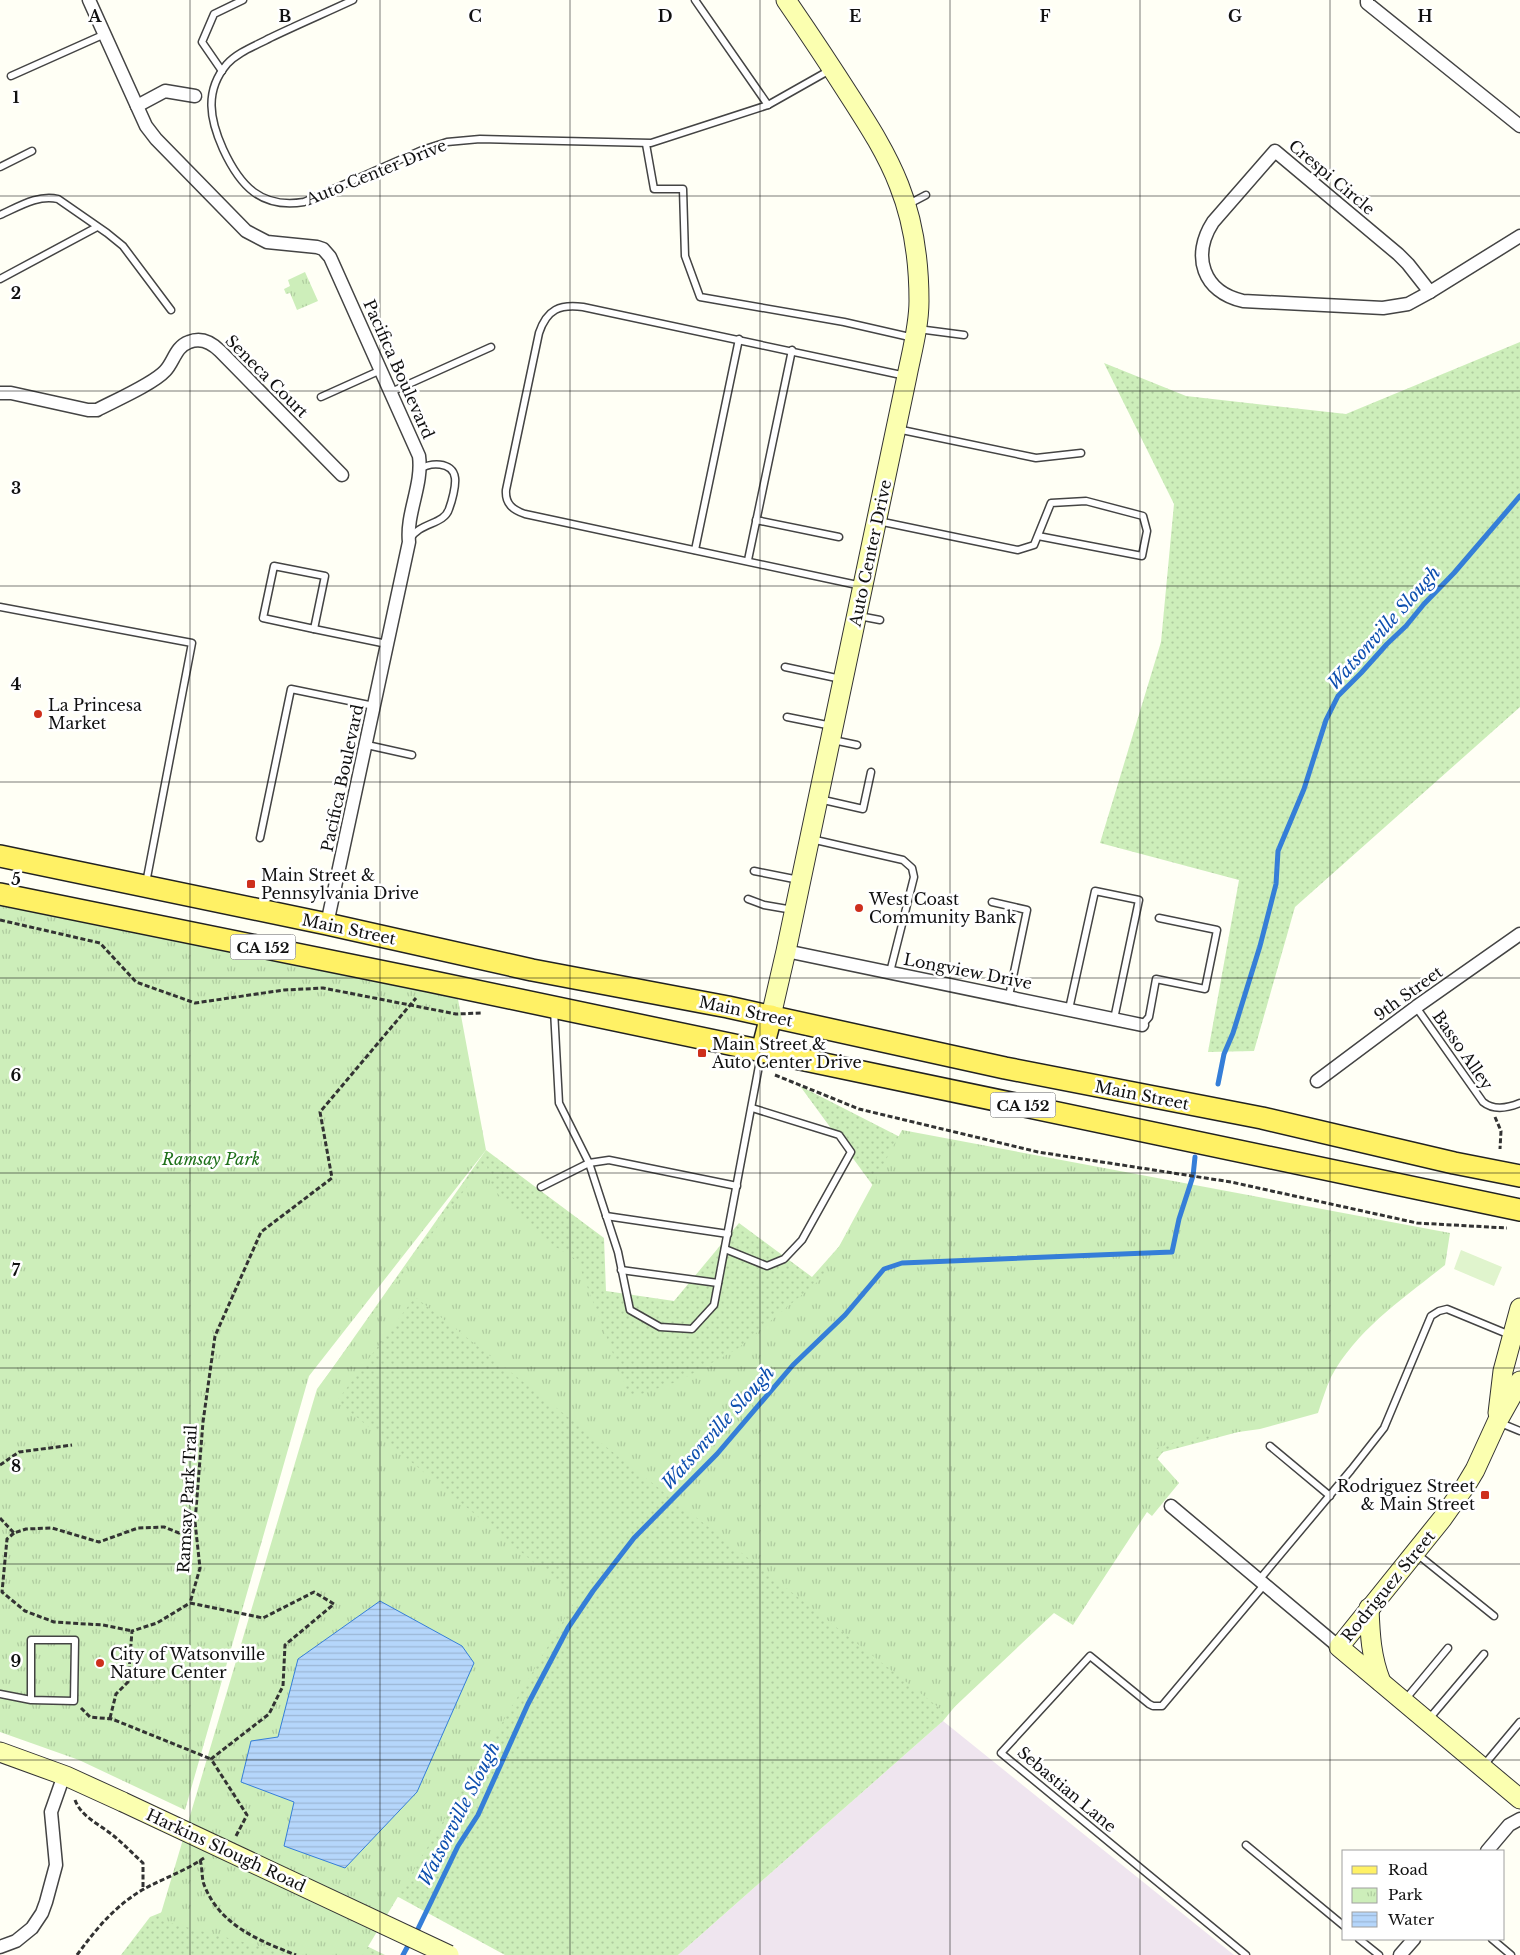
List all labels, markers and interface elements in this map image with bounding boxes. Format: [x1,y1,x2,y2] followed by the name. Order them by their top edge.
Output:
[88,6,103,26] text: A
[279,6,292,26] text: B
[468,6,482,26] text: C
[658,6,672,26] text: D
[849,6,861,26] text: E
[1039,6,1051,26] text: F
[1228,6,1242,26] text: G
[1417,6,1433,26] text: H
[13,87,20,107] text: 1
[302,135,449,210] street label: Auto Center Drive
[1285,135,1379,219] street label: Crespi Circle
[11,283,21,303] text: 2
[359,296,439,442] street label: Pacifica Boulevard
[221,330,313,422] street label: Seneca Court
[11,478,21,498] text: 3
[844,478,895,629] street label: Auto Center Drive
[1323,562,1445,694] water label: Watsonville Slough
[11,674,21,694] text: 4
[48,695,142,733] place label: La Princesa Market
[317,702,367,854] street label: Pacifica Boulevard
[32,708,44,720] marker: La Princesa Market
[261,865,419,903] place label: Main Street & Pennsylvania Drive
[11,869,21,889] text: 5
[245,878,257,890] marker: Main Street & Pennsylvania Drive
[868,889,1016,927] place label: West Coast Community Bank
[853,902,865,914] marker: West Coast Community Bank
[300,909,398,949] street label: Main Street
[230,934,296,960] road number: CA 152
[902,949,1034,993] street label: Longview Drive
[1370,961,1446,1025] street label: 9th Street
[697,991,795,1031] street label: Main Street
[1428,1007,1498,1094] street label: Basso Alley
[711,1034,862,1072] place label: Main Street & Auto Center Drive
[696,1047,708,1059] marker: Main Street & Auto Center Drive
[11,1065,22,1085] text: 6
[1093,1076,1191,1114] street label: Main Street
[990,1092,1056,1118] road number: CA 152
[161,1149,260,1169] park label: Ramsay Park
[12,1260,21,1280] text: 7
[657,1362,779,1494] water label: Watsonville Slough
[173,1424,201,1574] street label: Ramsay Park Trail
[11,1456,21,1476] text: 8
[1337,1476,1475,1514] place label: Rodriguez Street & Main Street
[1479,1489,1491,1501] marker: Rodriguez Street & Main Street
[1337,1526,1439,1646] street label: Rodriguez Street
[110,1644,265,1682] place label: City of Watsonville Nature Center
[11,1651,22,1671] text: 9
[94,1657,106,1669] marker: City of Watsonville Nature Center
[413,1738,505,1890] water label: Watsonville Slough
[1014,1742,1120,1836] street label: Sebastian Lane
[143,1804,309,1896] street label: Harkins Slough Road
[1342,1850,1505,1940] legend
[1388,1860,1428,1879] text: Road
[1388,1885,1424,1904] text: Park
[1387,1910,1435,1929] text: Water

